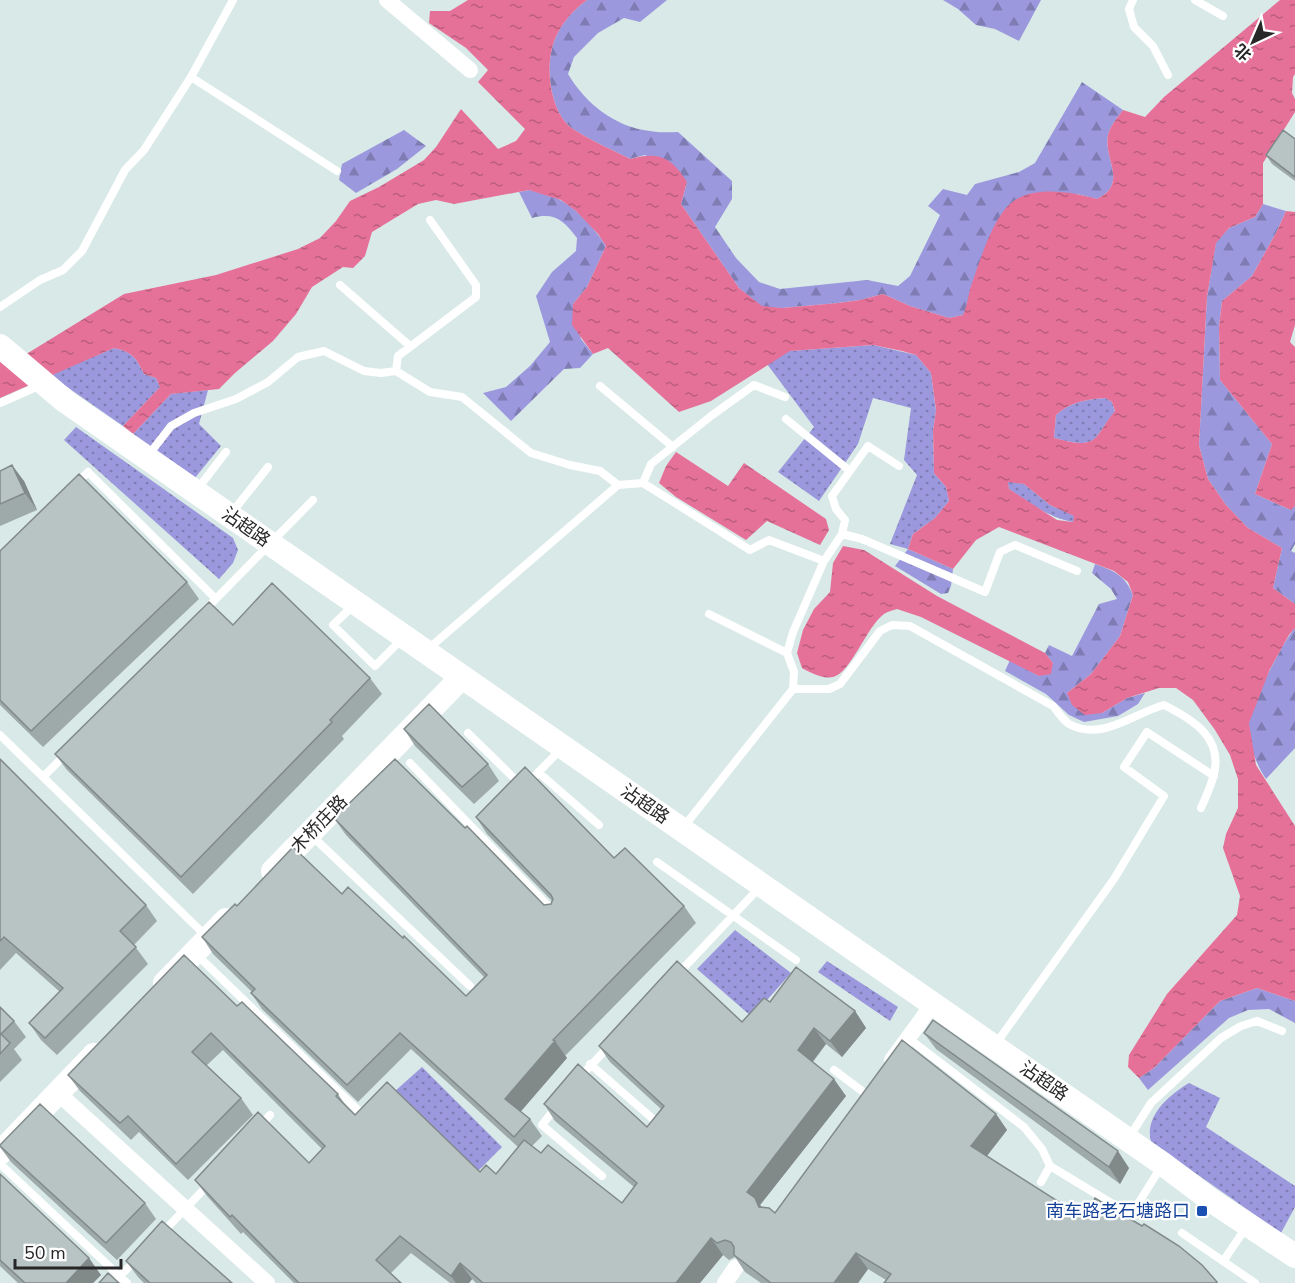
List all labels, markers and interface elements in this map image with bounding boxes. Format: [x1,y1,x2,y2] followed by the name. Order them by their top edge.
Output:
[1223,12,1283,72] north arrow
[1230,39,1257,66] text: 北
[217,502,275,552] street label: 沾超路
[616,779,674,829] street label: 沾超路
[285,790,353,858] street label: 木桥庄路
[1015,1056,1073,1106] street label: 沾超路
[1046,1199,1190,1223] place label: 南车路老石塘路口
[1195,1204,1209,1218] marker: 南车路老石塘路口
[15,1232,122,1270] scale bar
[24,1241,66,1265] text: 50 m

